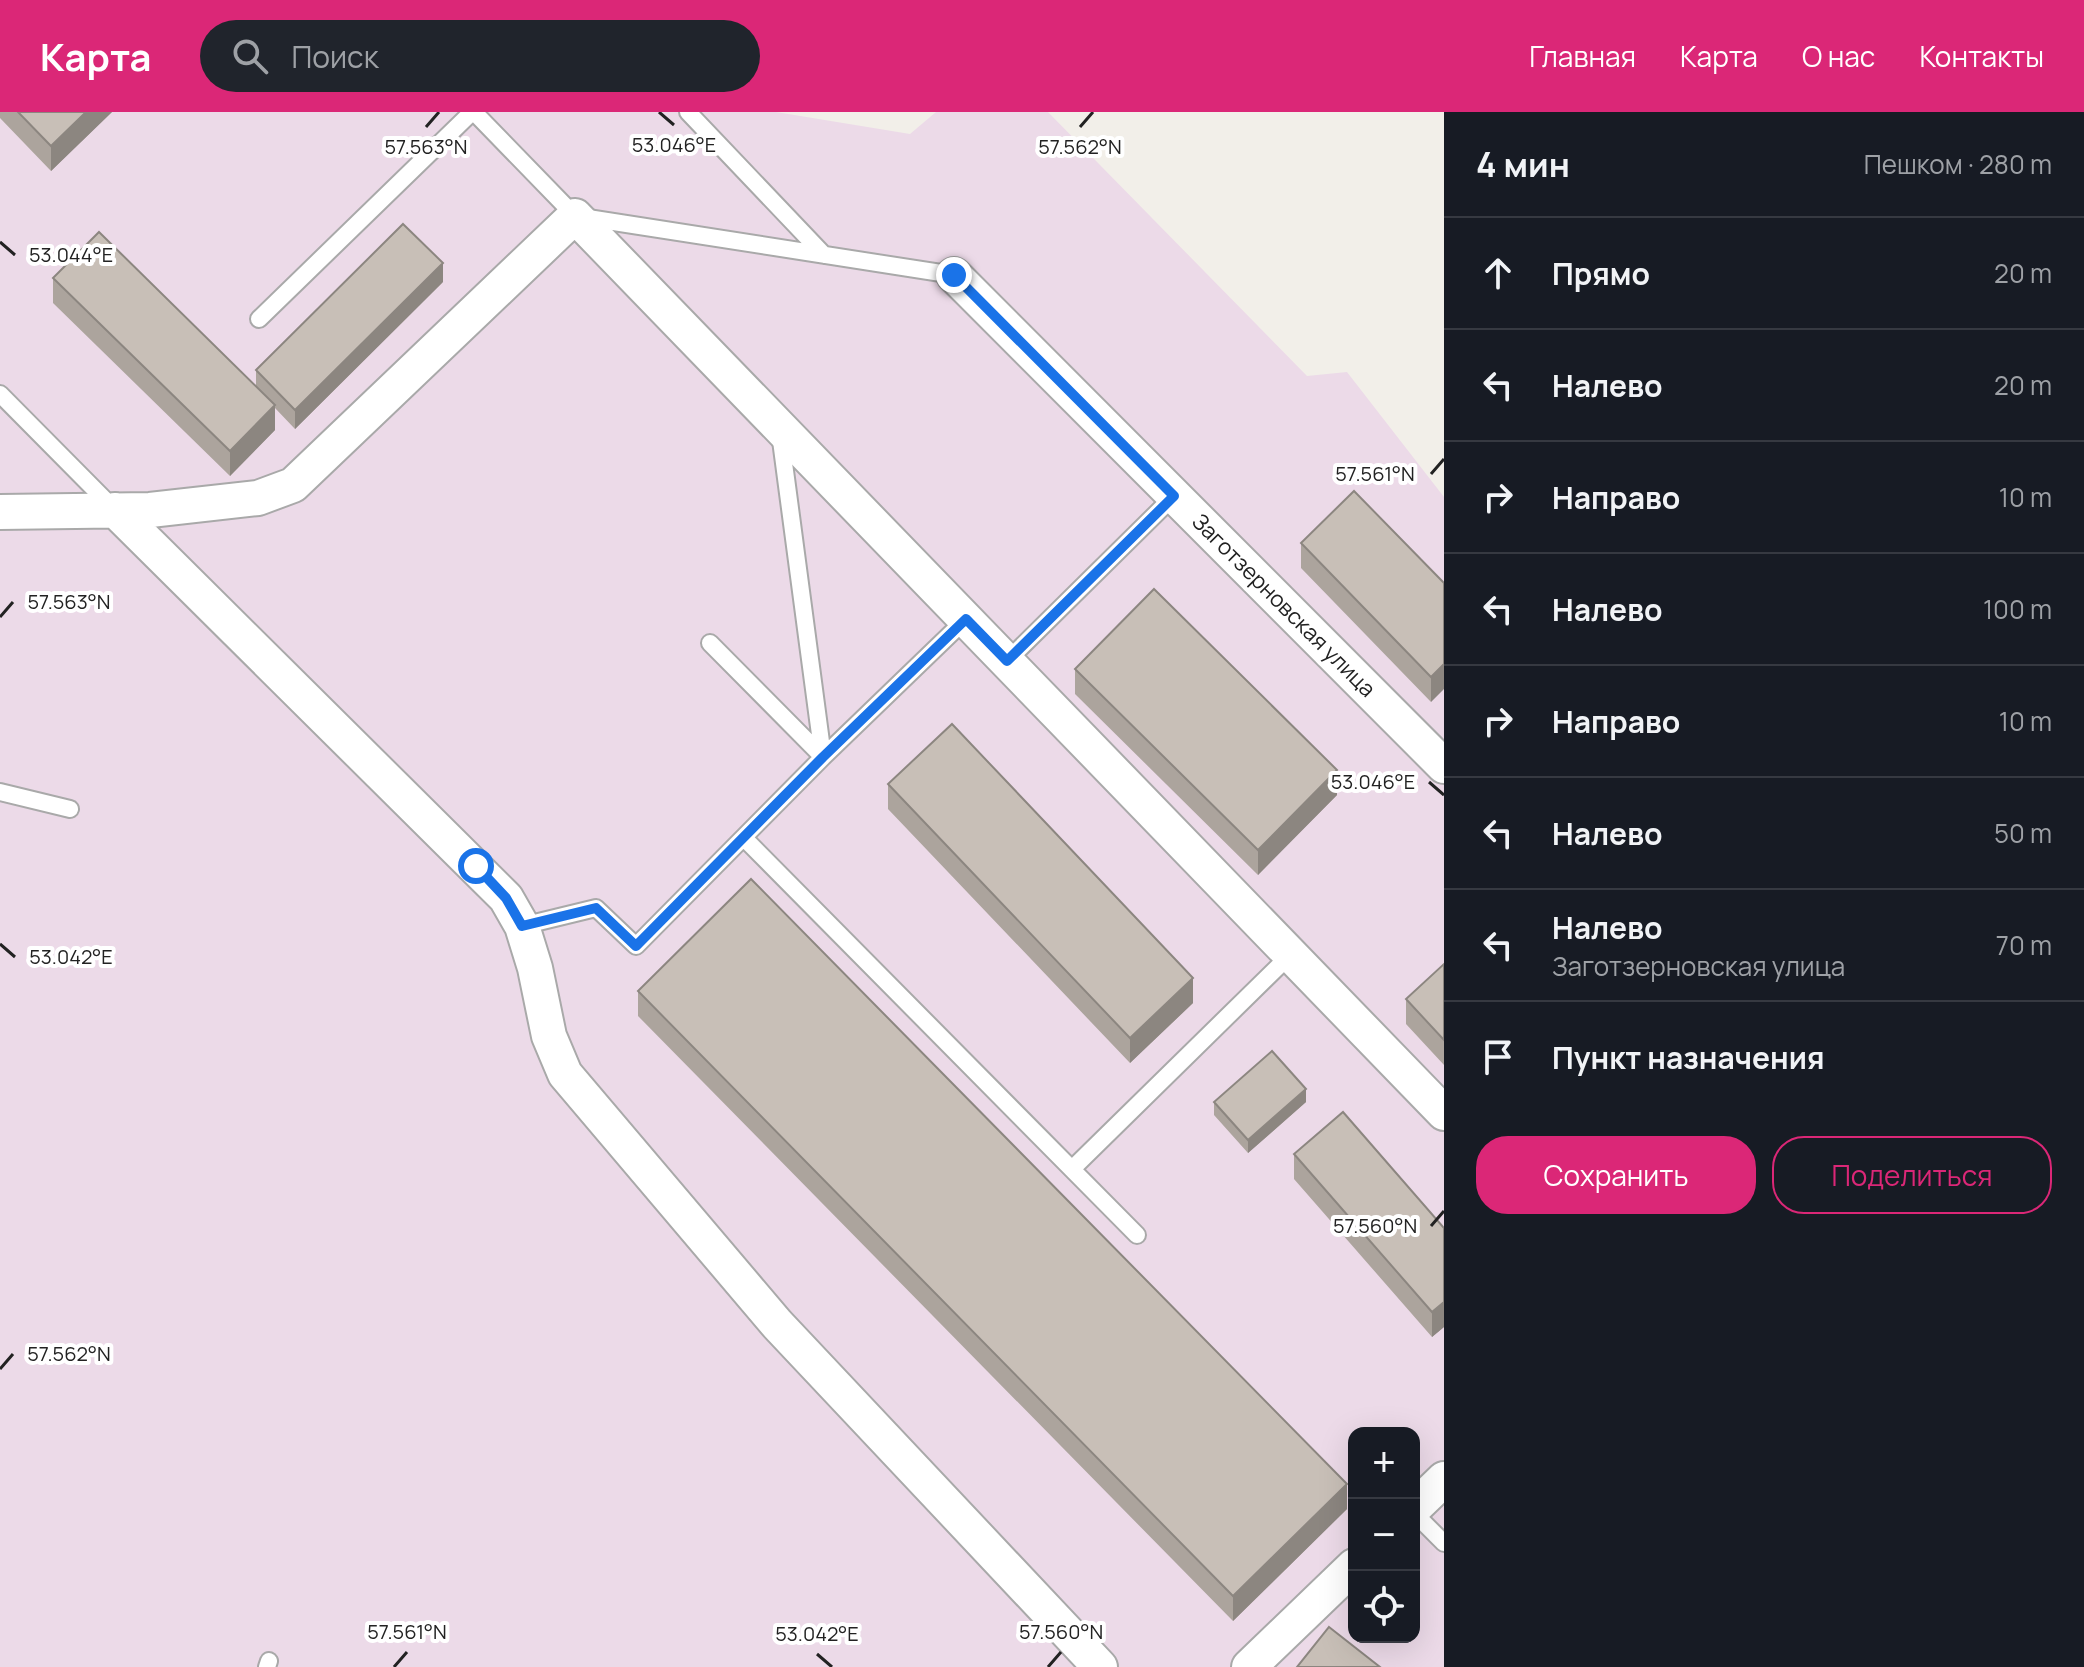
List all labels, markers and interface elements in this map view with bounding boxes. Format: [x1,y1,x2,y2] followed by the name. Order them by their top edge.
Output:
[200,20,760,92] search box
[40,30,152,82] text: Карта
[228,34,272,78] icon: search
[292,36,379,77] text: Поиск
[1529,37,1636,75] text: Главная
[1680,37,1758,75] text: Карта
[1802,37,1875,75] text: О нас
[1919,37,2044,75] text: Контакты
[632,131,716,158] text: 53.046°E
[384,133,468,160] text: 57.563°N
[1038,133,1122,160] text: 57.562°N
[1476,141,1570,187] text: 4 мин
[1864,146,2052,182] text: Пешком · 280 m
[29,241,113,268] text: 53.044°E
[1476,251,1520,295] icon: ahead
[1552,253,1650,294] text: Прямо
[1994,255,2052,291] text: 20 m
[936,257,972,293] route end
[1476,363,1520,407] icon: left
[1552,365,1662,406] text: Налево
[1994,367,2052,403] text: 20 m
[1335,460,1415,487] text: 57.561°N
[1476,475,1520,519] icon: right
[1552,477,1680,518] text: Направо
[1999,479,2052,515] text: 10 m
[1186,507,1382,703] street label: Заготзерновская улица
[1476,587,1520,631] icon: left
[27,588,111,615] text: 57.563°N
[1552,589,1662,630] text: Налево
[1983,591,2052,627] text: 100 m
[1476,699,1520,743] icon: right
[1552,701,1680,742] text: Направо
[1999,703,2052,739] text: 10 m
[1331,768,1415,795] text: 53.046°E
[1476,811,1520,855] icon: left
[1552,813,1662,854] text: Налево
[1994,815,2052,851] text: 50 m
[458,848,494,884] route start
[1552,907,1662,948] text: Налево
[1476,923,1520,967] icon: left
[1996,927,2052,963] text: 70 m
[29,943,113,970] text: 53.042°E
[1552,948,1845,984] text: Заготзерновская улица
[1476,1035,1520,1079] icon: arrive
[1552,1037,1825,1078] text: Пункт назначения
[1476,1136,1756,1214] button: Сохранить
[1772,1136,2052,1214] button: Поделиться
[1333,1212,1417,1239] text: 57.560°N
[27,1340,111,1367] text: 57.562°N
[1348,1427,1420,1643] map controls
[1348,1427,1420,1499] button: +
[1348,1499,1420,1571] button: −
[1348,1571,1420,1643] button: locate
[367,1618,447,1645] text: 57.561°N
[1019,1618,1103,1645] text: 57.560°N
[775,1620,859,1647] text: 53.042°E

